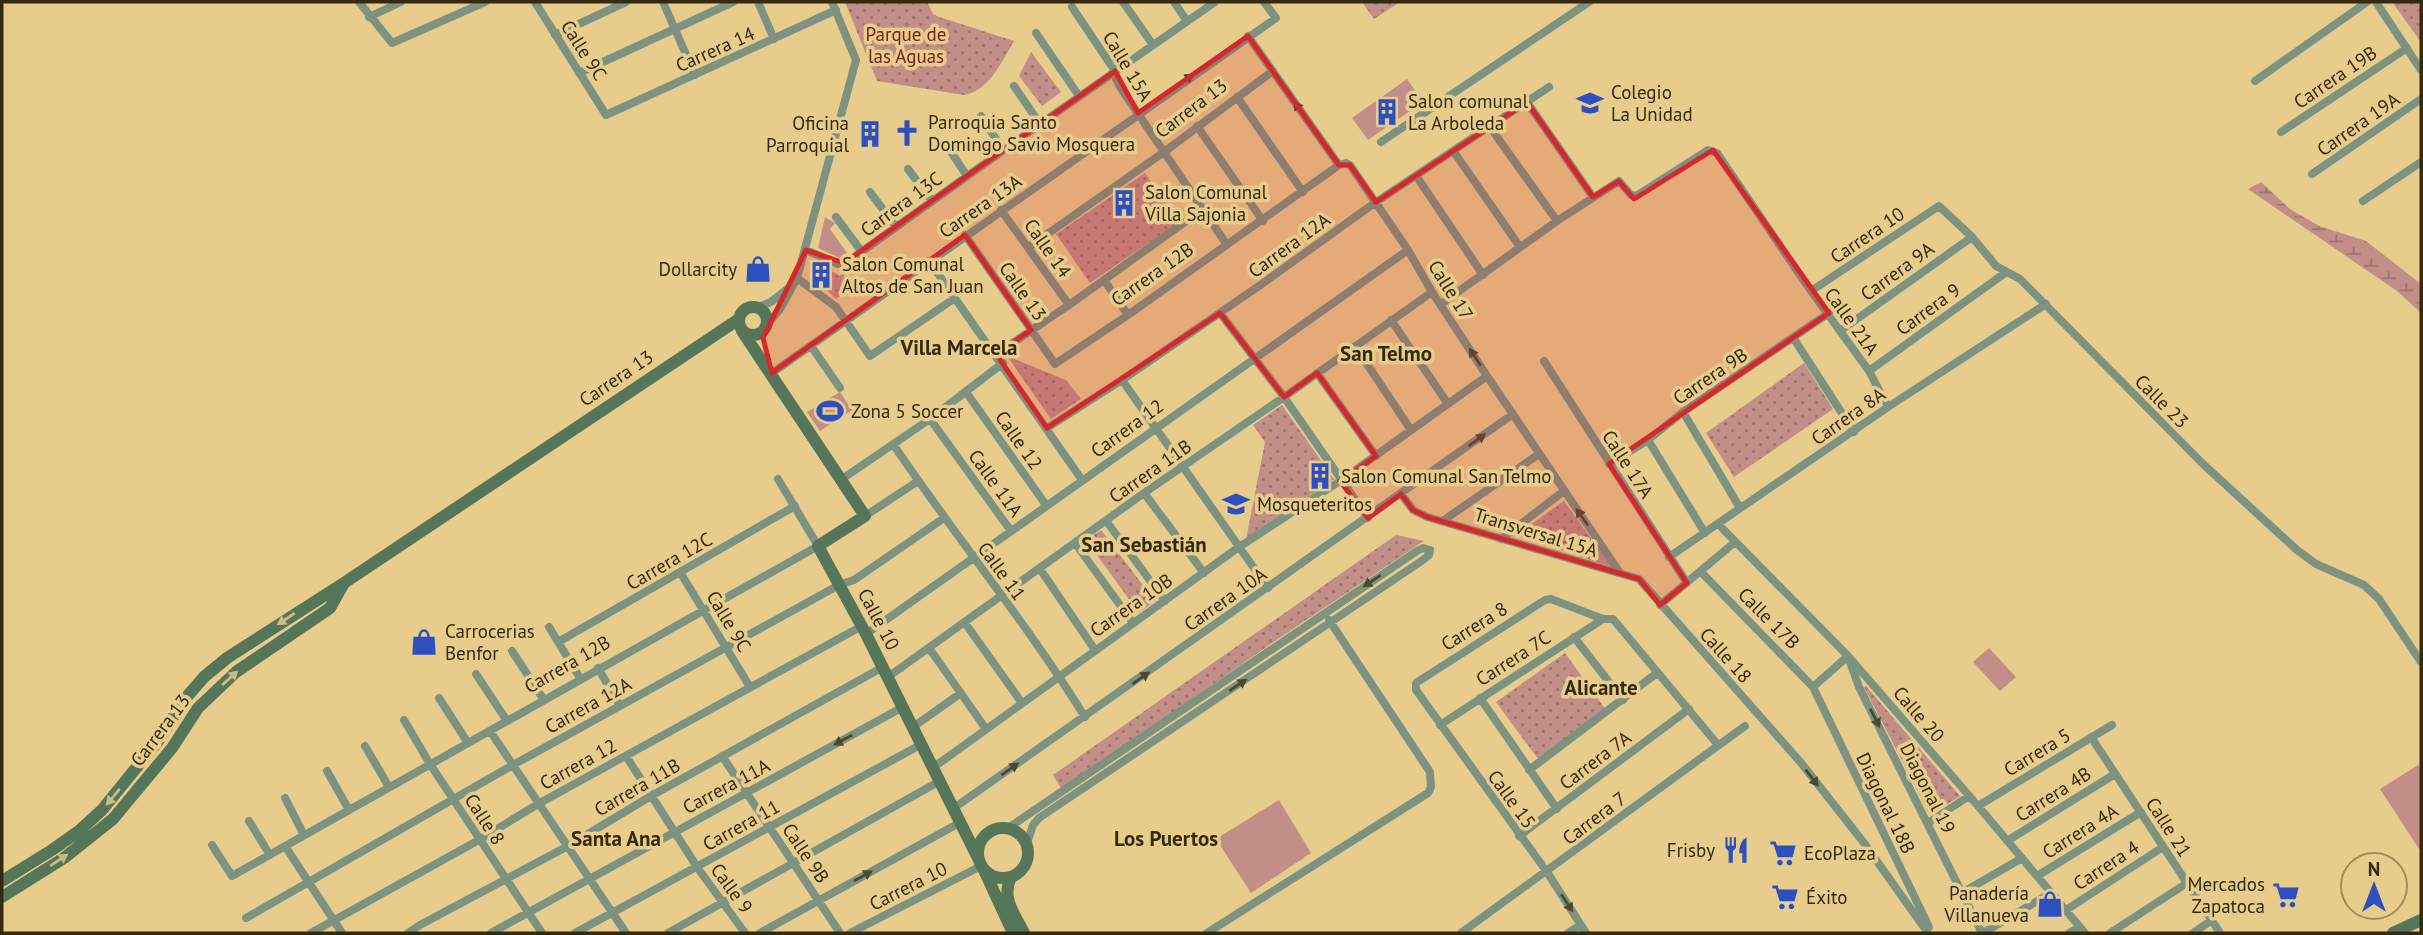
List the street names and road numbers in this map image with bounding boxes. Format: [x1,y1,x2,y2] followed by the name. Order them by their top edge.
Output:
[556,15,612,85] street label: Calle 9C
[672,21,758,77] street label: Carrera 14
[1098,27,1158,105] street label: Calle 15A
[2289,40,2381,114] street label: Carrera 19B
[1150,73,1232,143] street label: Carrera 13
[2312,87,2404,161] street label: Carrera 19A
[855,166,947,242] street label: Carrera 13C
[934,169,1026,243] street label: Carrera 13A
[1825,202,1909,268] street label: Carrera 10
[1243,207,1335,283] street label: Carrera 12A
[1019,214,1077,282] street label: Calle 14
[1856,236,1938,306] street label: Carrera 9A
[1106,237,1198,311] street label: Carrera 12B
[1423,255,1479,325] street label: Calle 17
[994,257,1052,325] street label: Calle 13
[1891,278,1965,340] street label: Carrera 9
[1819,283,1885,359] street label: Calle 21A
[1668,342,1752,410] street label: Carrera 9B
[574,345,658,411] street label: Carrera 13
[2130,369,2194,433] street label: Calle 23
[1806,382,1890,450] street label: Carrera 8A
[1086,394,1168,462] street label: Carrera 12
[990,406,1048,474] street label: Calle 12
[1597,425,1659,503] street label: Calle 17A
[1104,434,1196,508] street label: Carrera 11B
[963,445,1029,521] street label: Calle 11A
[1471,502,1601,562] street label: Transversal 15A
[622,527,716,595] street label: Carrera 12C
[973,537,1031,605] street label: Calle 11
[1179,562,1271,636] street label: Carrera 10A
[1085,568,1177,642] street label: Carrera 10B
[1733,582,1805,654] street label: Calle 17B
[853,584,905,654] street label: Calle 10
[701,586,757,656] street label: Calle 9C
[1436,596,1512,656] street label: Carrera 8
[1695,622,1757,688] street label: Calle 18
[1471,625,1555,691] street label: Carrera 7C
[520,630,614,698] street label: Carrera 12B
[541,671,635,739] street label: Carrera 12A
[1888,681,1950,747] street label: Calle 20
[125,689,195,771] street label: Carrera 13
[1999,723,2075,781] street label: Carrera 5
[1554,725,1636,795] street label: Carrera 7A
[535,733,621,795] street label: Carrera 12
[1895,739,1961,837] street label: Diagonal 19
[1851,748,1921,858] street label: Diagonal 18B
[590,753,684,821] street label: Carrera 11B
[678,753,774,819] street label: Carrera 11A
[2011,761,2095,827] street label: Carrera 4B
[1483,765,1541,833] street label: Calle 15
[1557,786,1631,850] street label: Carrera 7
[460,789,510,849] street label: Calle 8
[2141,793,2197,861] street label: Calle 21
[698,794,784,856] street label: Carrera 11
[2038,798,2122,864] street label: Carrera 4A
[777,818,835,888] street label: Calle 9B
[2068,835,2144,895] street label: Carrera 4
[865,856,951,916] street label: Carrera 10
[706,858,758,918] street label: Calle 9

